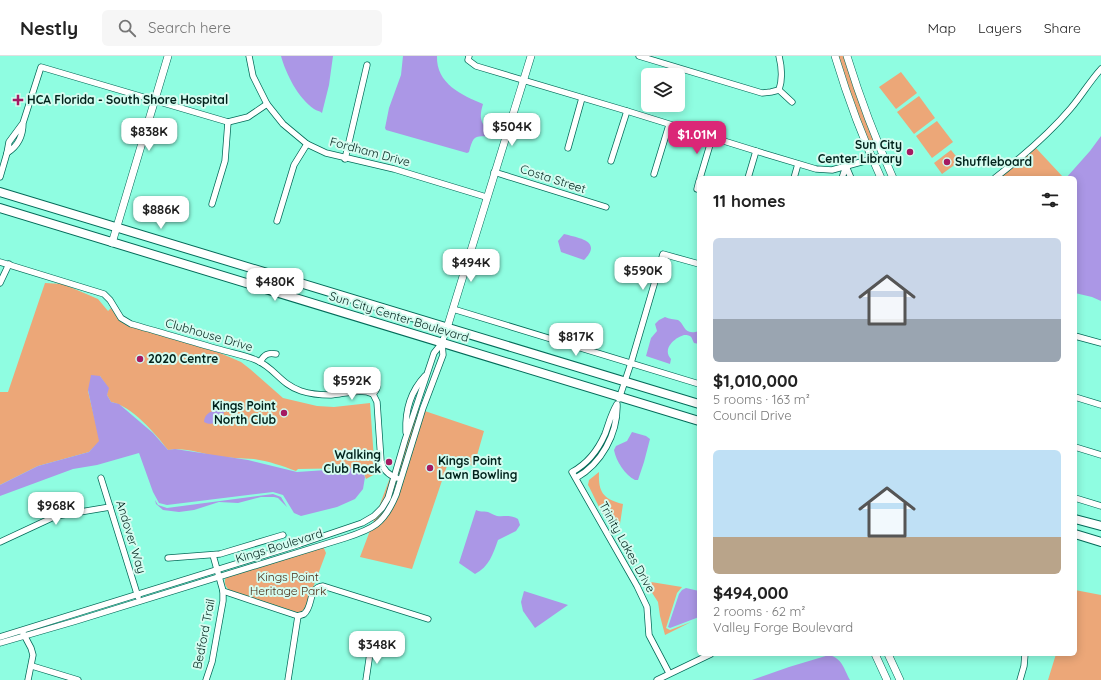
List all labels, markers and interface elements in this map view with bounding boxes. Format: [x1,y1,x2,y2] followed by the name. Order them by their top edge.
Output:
[102,10,382,46] search box
[20,16,78,40] text: Nestly
[116,17,138,39] icon: search
[148,18,231,37] text: Search here
[927,19,956,37] text: Map
[978,19,1022,37] text: Layers
[1044,19,1081,37] text: Share
[641,68,685,112] map controls
[641,68,685,112] button: layers
[27,92,228,107] place label: HCA Florida - South Shore Hospital
[12,94,24,106] marker: HCA Florida - South Shore Hospital
[484,113,540,147] pin: $504K
[121,118,177,152] pin: $838K
[492,118,532,134] text: $504K
[664,121,730,155] pin: $1.01M
[130,123,168,139] text: $838K
[677,126,717,142] text: $1.01M
[328,134,412,170] street label: Fordham Drive
[818,137,902,166] place label: Sun City Center Library
[905,147,915,157] marker: Sun City Center Library
[955,154,1032,169] place label: Shuffleboard
[942,157,952,167] marker: Shuffleboard
[518,161,588,196] street label: Costa Street
[1039,189,1061,211] icon: filters
[713,190,785,211] text: 11 homes
[133,196,189,230] pin: $886K
[142,201,180,217] text: $886K
[443,249,499,283] pin: $494K
[452,254,490,270] text: $494K
[615,257,671,291] pin: $590K
[623,262,663,278] text: $590K
[851,264,923,336] icon: home
[247,268,303,302] pin: $480K
[255,273,295,289] text: $480K
[328,288,471,345] street label: Sun City Center Boulevard
[164,315,255,354] street label: Clubhouse Drive
[548,323,604,357] pin: $817K
[558,328,594,344] text: $817K
[148,351,218,366] place label: 2020 Centre
[135,354,145,364] marker: 2020 Centre
[324,367,380,401] pin: $592K
[713,370,798,391] text: $1,010,000
[333,372,371,388] text: $592K
[713,391,810,407] text: 5 rooms · 163 m²
[212,398,276,427] place label: Kings Point North Club
[713,407,792,423] text: Council Drive
[279,408,289,418] marker: Kings Point North Club
[324,447,381,476] place label: Walking Club Rock
[438,453,517,482] place label: Kings Point Lawn Bowling
[384,457,394,467] marker: Walking Club Rock
[425,463,435,473] marker: Kings Point Lawn Bowling
[851,476,923,548] icon: home
[28,492,84,526] pin: $968K
[37,497,75,513] text: $968K
[113,498,150,575] street label: Andover Way
[596,499,659,595] street label: Trinity Lakes Drive
[233,525,324,566] street label: Kings Boulevard
[250,569,326,598] park label: Kings Point Heritage Park
[713,582,788,603] text: $494,000
[189,597,218,670] street label: Bedford Trail
[713,603,805,619] text: 2 rooms · 62 m²
[713,619,853,635] text: Valley Forge Boulevard
[349,631,405,665] pin: $348K
[358,636,396,652] text: $348K

